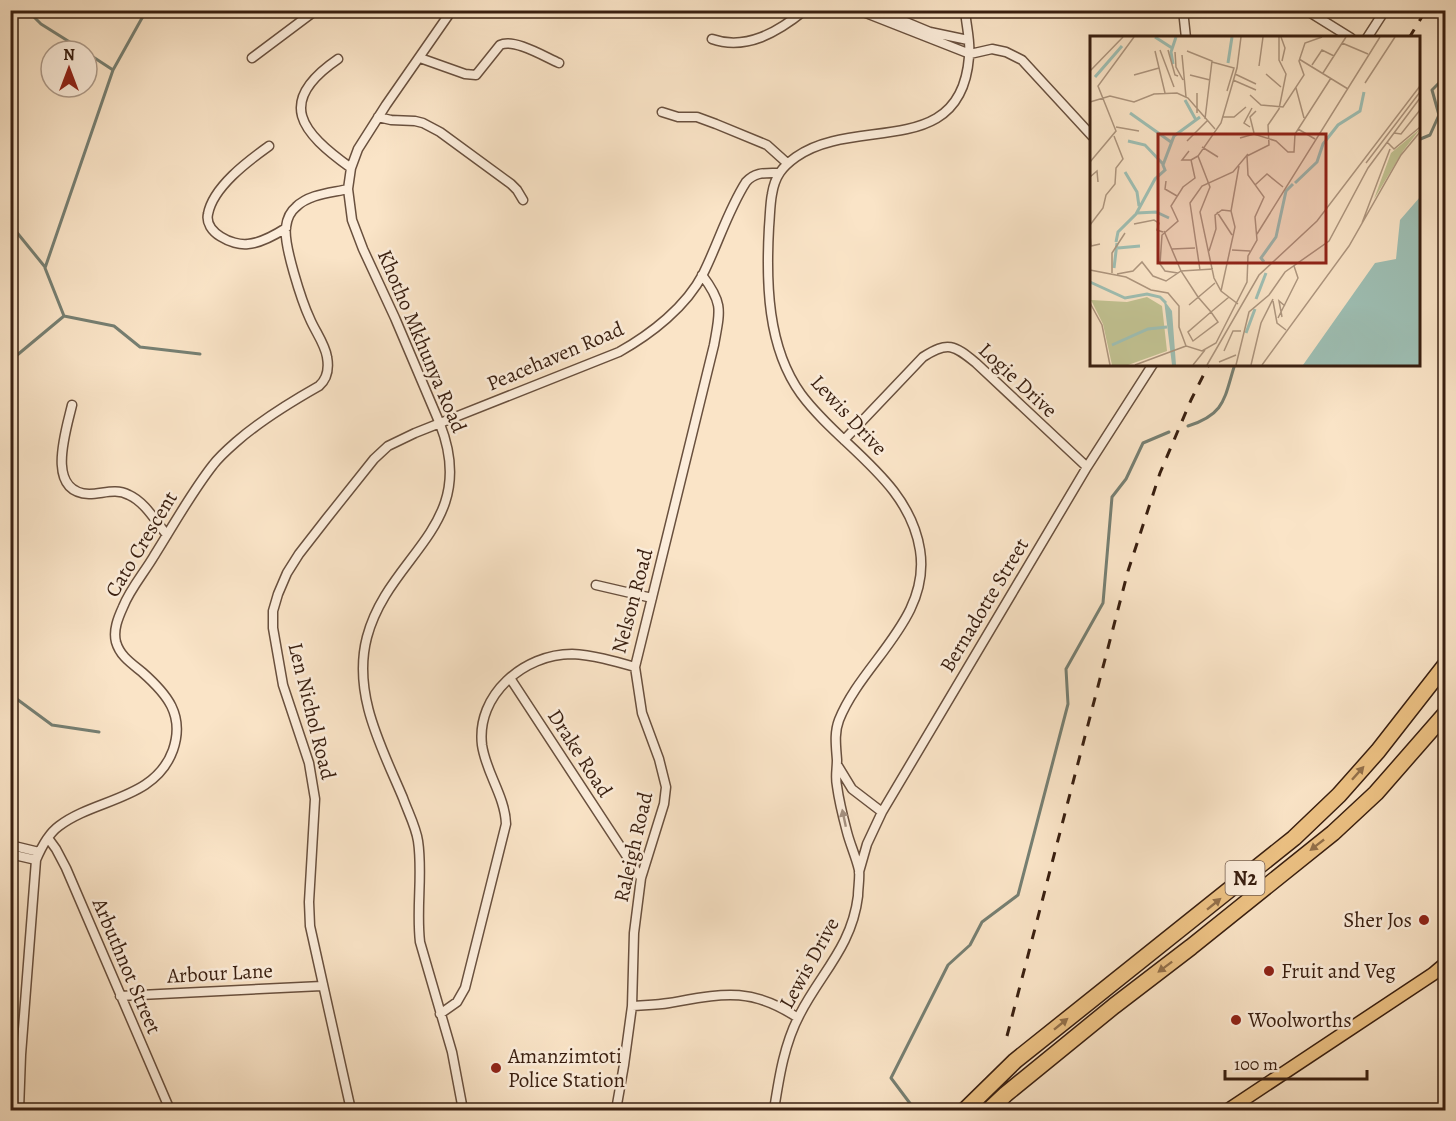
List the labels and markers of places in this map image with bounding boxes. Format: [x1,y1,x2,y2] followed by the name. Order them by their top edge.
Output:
[1343,906,1412,934] place label: Sher Jos
[1417,913,1431,927] marker: Sher Jos
[1281,957,1396,985] place label: Fruit and Veg
[1262,964,1276,978] marker: Fruit and Veg
[1247,1006,1352,1034] place label: Woolworths
[1229,1013,1243,1027] marker: Woolworths
[507,1042,625,1094] place label: Amanzimtoti Police Station
[489,1061,503,1075] marker: Amanzimtoti Police Station

